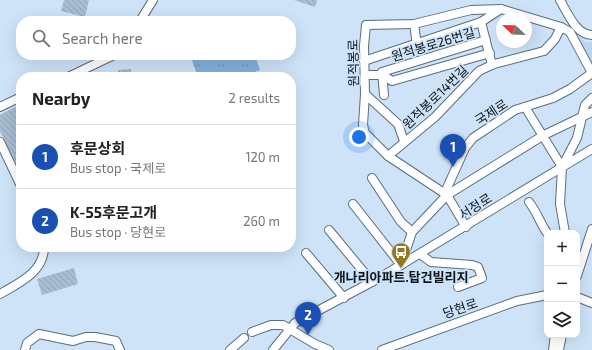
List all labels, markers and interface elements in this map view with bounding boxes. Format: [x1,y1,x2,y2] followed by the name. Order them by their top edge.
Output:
[496,12,532,48] north arrow
[16,16,296,60] search box
[389,24,477,64] street label: 원적봉로26번길
[30,27,52,49] icon: search
[62,29,143,47] text: Search here
[345,39,361,87] street label: 원적봉로
[399,62,471,132] street label: 원적봉로14번길
[32,88,90,108] text: Nearby
[228,90,280,106] text: 2 results
[472,96,510,128] street label: 국제로
[349,127,369,147] your location
[440,134,466,167] pin: 1
[70,139,125,157] text: 후문상회
[42,149,48,165] text: 1
[245,149,280,165] text: 120 m
[70,160,166,176] text: Bus stop · 국제로
[456,190,494,222] street label: 서정로
[70,203,157,221] text: K-55후문고개
[41,213,49,229] text: 2
[243,213,280,229] text: 260 m
[70,224,166,240] text: Bus stop · 당현로
[544,230,580,338] map controls
[544,230,580,266] button: +
[390,241,412,269] bus stop icon: 개나리아파트.탑건빌리지
[544,266,580,302] button: −
[334,269,468,285] place label: 개나리아파트.탑건빌리지
[440,295,480,321] street label: 당현로
[295,302,321,335] pin: 2
[544,302,580,338] button: layers

